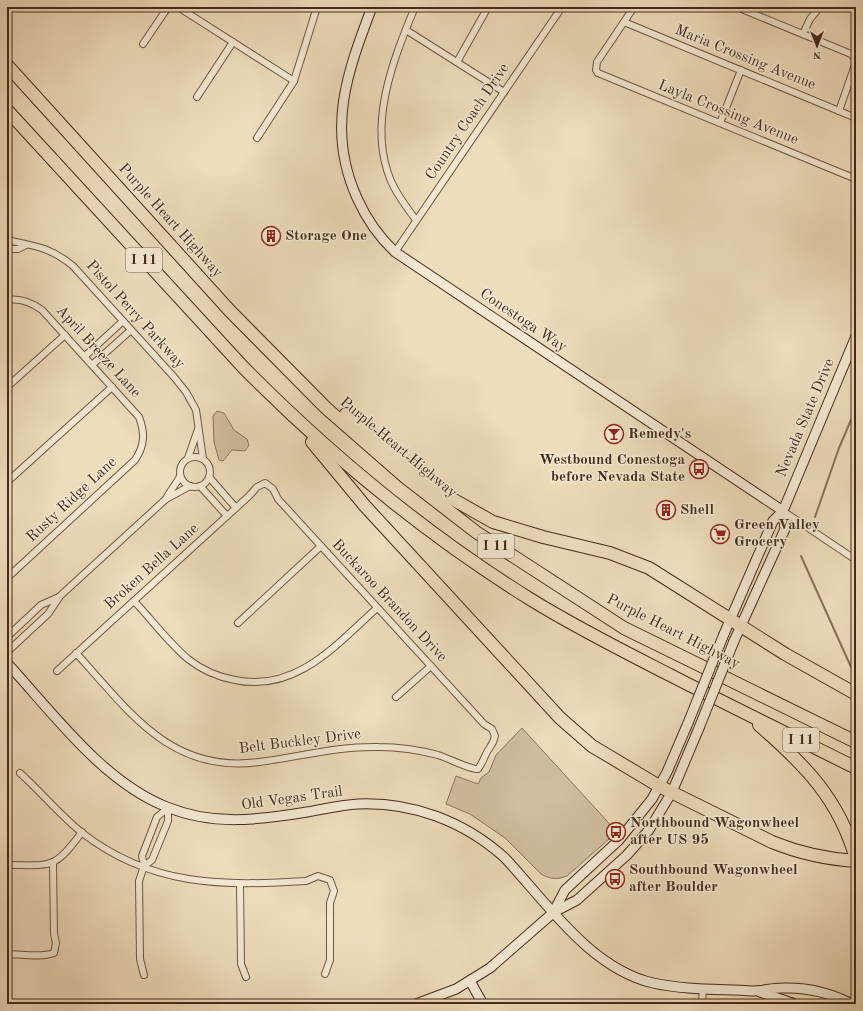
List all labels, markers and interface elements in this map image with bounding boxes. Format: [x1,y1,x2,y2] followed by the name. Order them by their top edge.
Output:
[672,23,818,93] street label: Maria Crossing Avenue
[797,26,837,66] north arrow
[812,49,821,60] text: N
[423,61,513,183] street label: Country Coach Drive
[656,78,800,148] street label: Layla Crossing Avenue
[115,161,225,281] street label: Purple Heart Highway
[260,225,282,247] building icon: Storage One
[285,229,367,244] place label: Storage One
[126,248,162,272] road number: I 11
[83,258,187,372] street label: Pistol Perry Parkway
[477,286,569,356] street label: Conestoga Way
[53,303,143,401] street label: April Breeze Lane
[774,356,838,479] street label: Nevada State Drive
[337,395,459,501] street label: Purple Heart Highway
[603,423,625,445] bar icon: Remedy's
[628,427,691,442] place label: Remedy's
[539,453,685,485] place label: Westbound Conestoga before Nevada State
[24,455,120,545] street label: Rusty Ridge Lane
[688,458,710,480] bus stop icon: Westbound Conestoga before Nevada State
[655,499,677,521] building icon: Shell
[680,503,714,518] place label: Shell
[734,518,820,550] place label: Green Valley Grocery
[102,521,202,613] street label: Broken Bella Lane
[709,523,731,545] supermarket icon: Green Valley Grocery
[478,534,514,558] road number: I 11
[329,537,449,665] street label: Buckaroo Brandon Drive
[604,592,742,672] street label: Purple Heart Highway
[238,727,362,757] street label: Belt Buckley Drive
[783,728,819,752] road number: I 11
[240,784,344,814] street label: Old Vegas Trail
[630,816,799,848] place label: Northbound Wagonwheel after US 95
[605,821,627,843] bus stop icon: Northbound Wagonwheel after US 95
[629,863,798,895] place label: Southbound Wagonwheel after Boulder
[604,868,626,890] bus stop icon: Southbound Wagonwheel after Boulder

